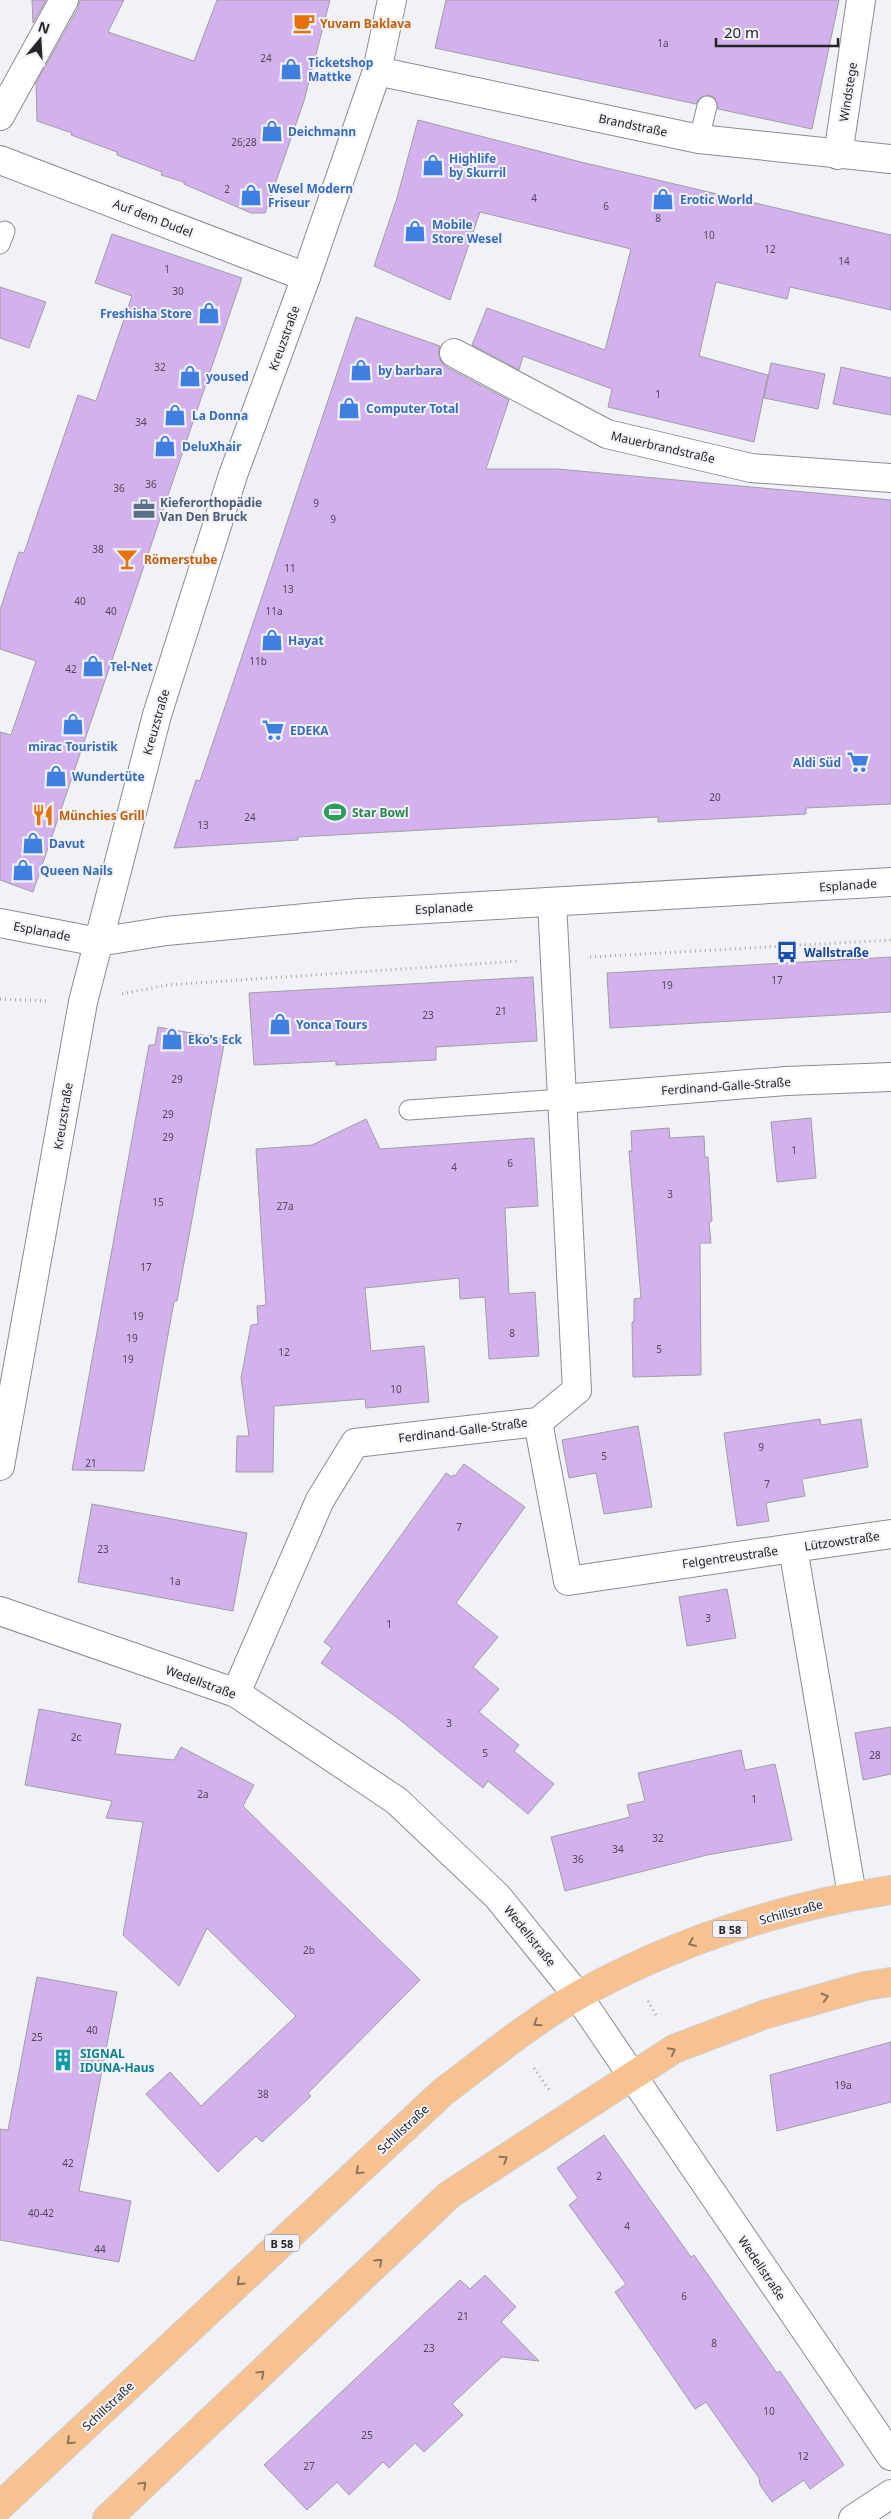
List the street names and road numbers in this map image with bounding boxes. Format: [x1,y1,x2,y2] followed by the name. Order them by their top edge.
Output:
[835,61,861,123] street label: Windstege
[597,109,669,141] street label: Brandstraße
[111,195,195,241] street label: Auf dem Dudel
[264,303,304,373] street label: Kreuzstraße
[609,427,717,467] street label: Mauerbrandstraße
[138,687,174,757] street label: Kreuzstraße
[819,874,878,896] street label: Esplanade
[415,898,474,918] street label: Esplanade
[12,917,72,945] street label: Esplanade
[661,1073,792,1099] street label: Ferdinand-Galle-Straße
[49,1081,77,1151] street label: Kreuzstraße
[397,1414,529,1446] street label: Ferdinand-Galle-Straße
[803,1527,881,1555] street label: Lützowstraße
[681,1542,779,1572] street label: Felgentreustraße
[163,1661,239,1703] street label: Wedellstraße
[757,1895,825,1929] street label: Schillstraße
[500,1902,560,1970] street label: Wedellstraße
[712,1920,748,1938] road number: B 58
[373,2100,433,2157] street label: Schillstraße
[734,2233,790,2304] street label: Wedellstraße
[264,2234,300,2252] road number: B 58
[78,2377,138,2434] street label: Schillstraße

